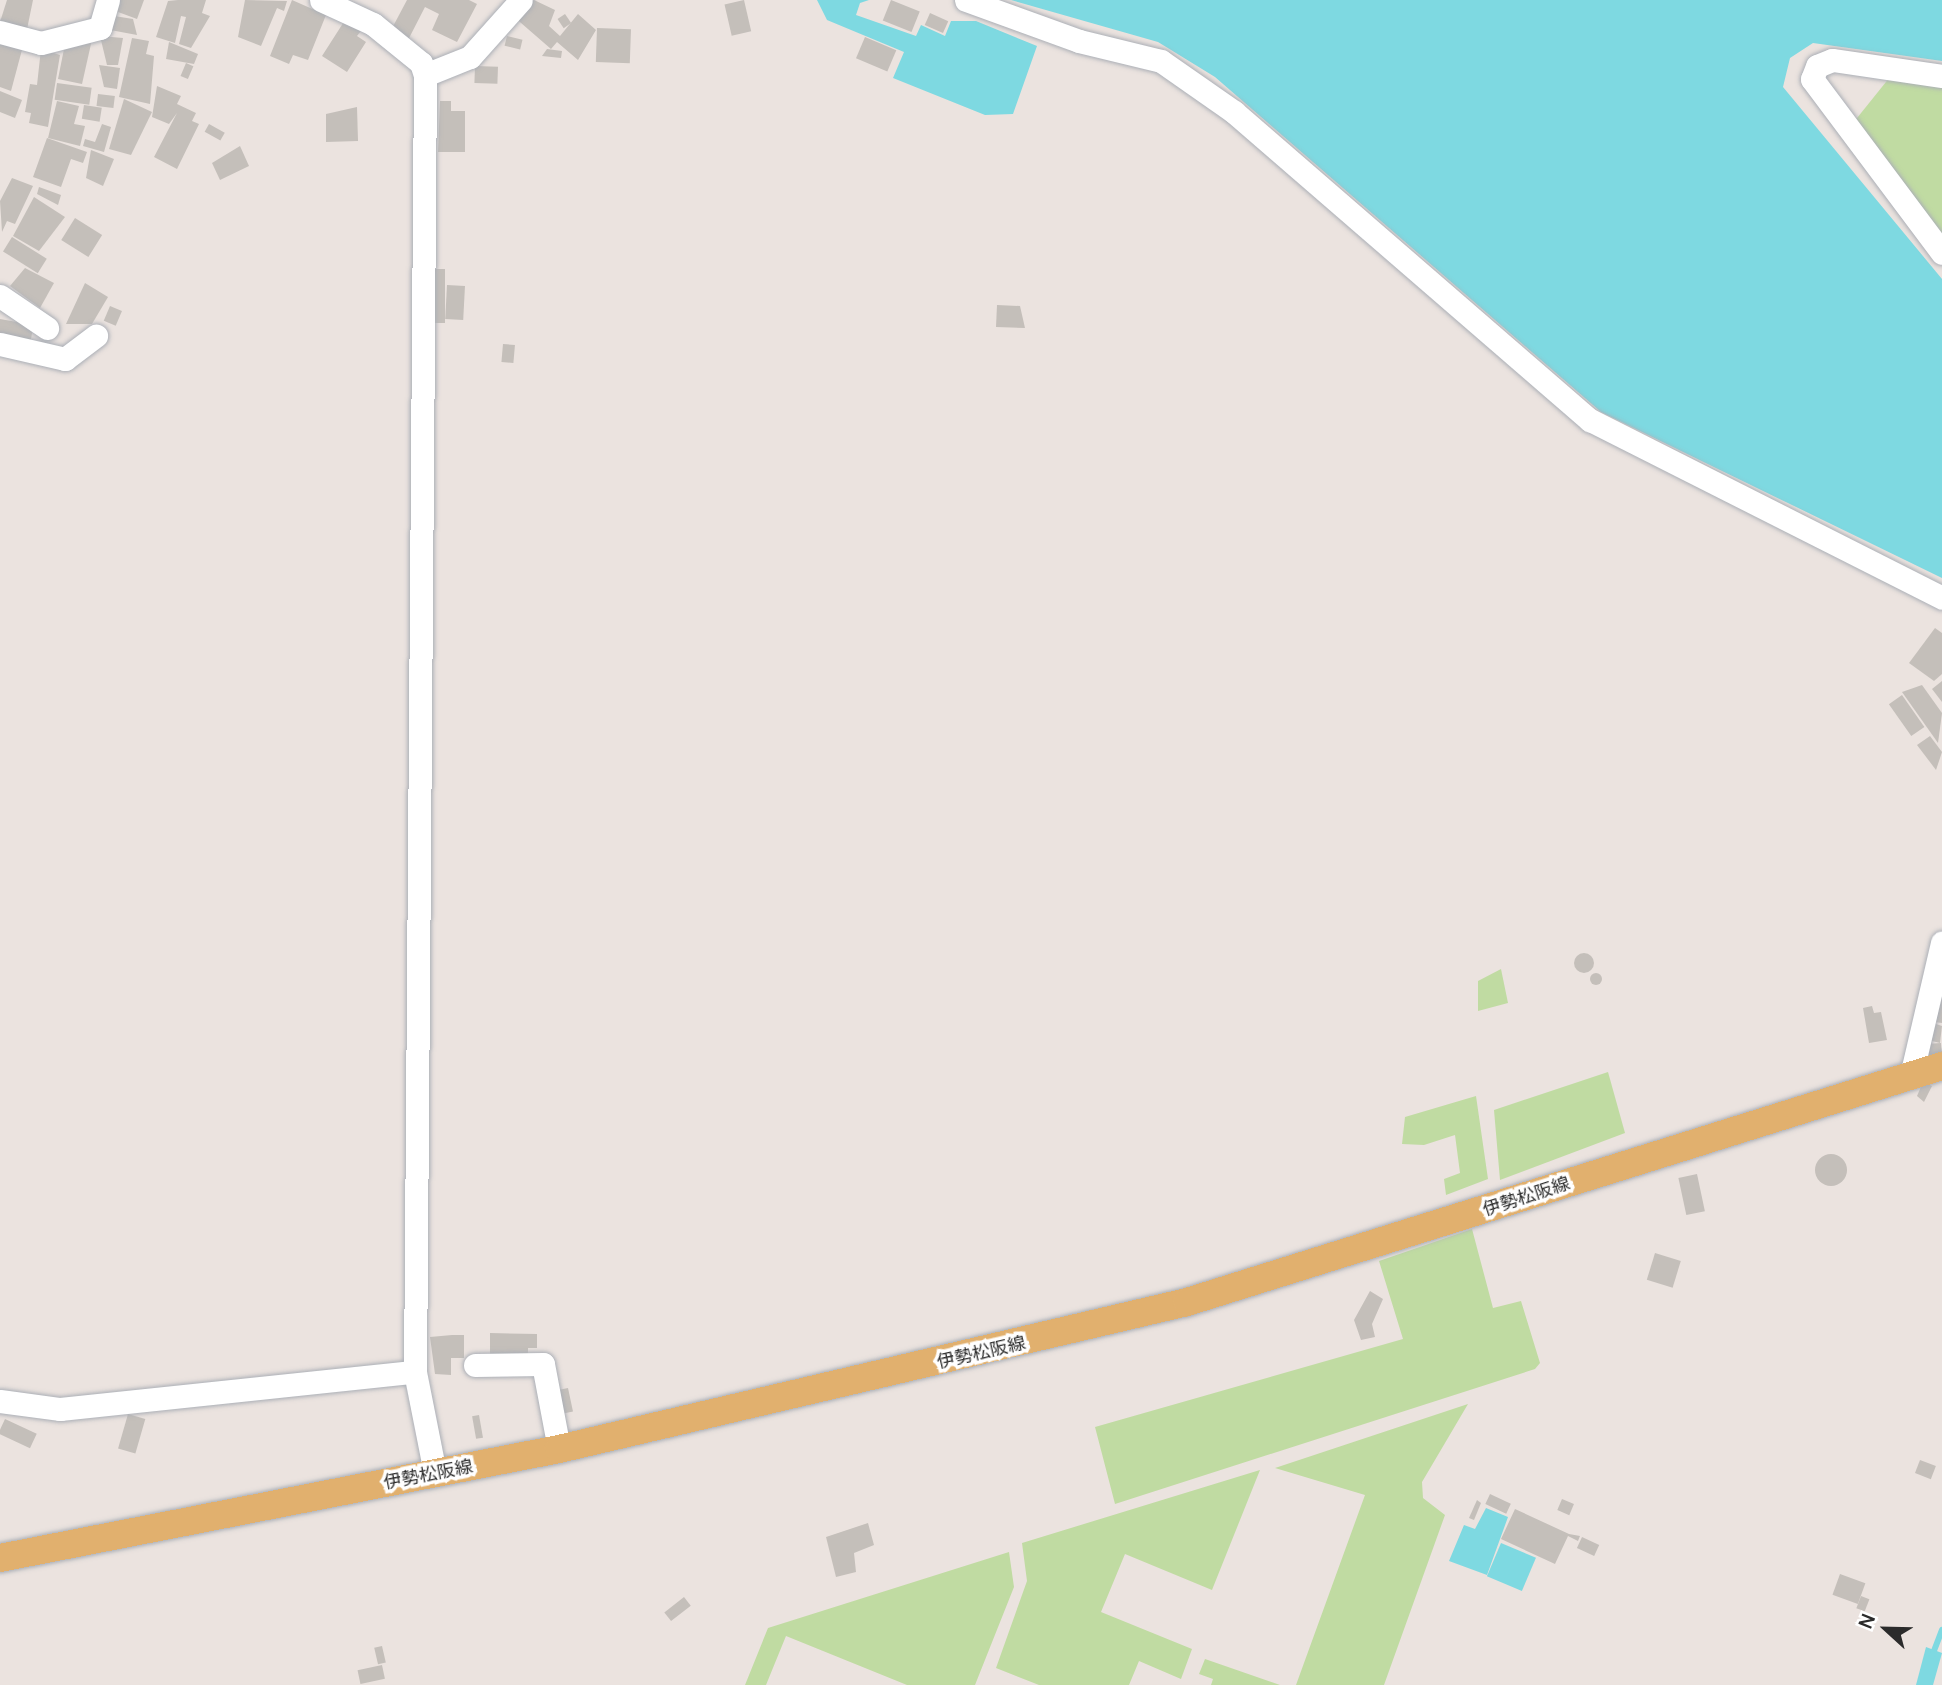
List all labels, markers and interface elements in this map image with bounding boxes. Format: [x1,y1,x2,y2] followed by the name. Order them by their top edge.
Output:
[1480,1172,1572,1220] street label: 伊勢松阪線
[935,1331,1027,1373] street label: 伊勢松阪線
[382,1455,474,1493] street label: 伊勢松阪線
[1851,1594,1921,1664] north arrow
[1852,1610,1881,1632] text: N

